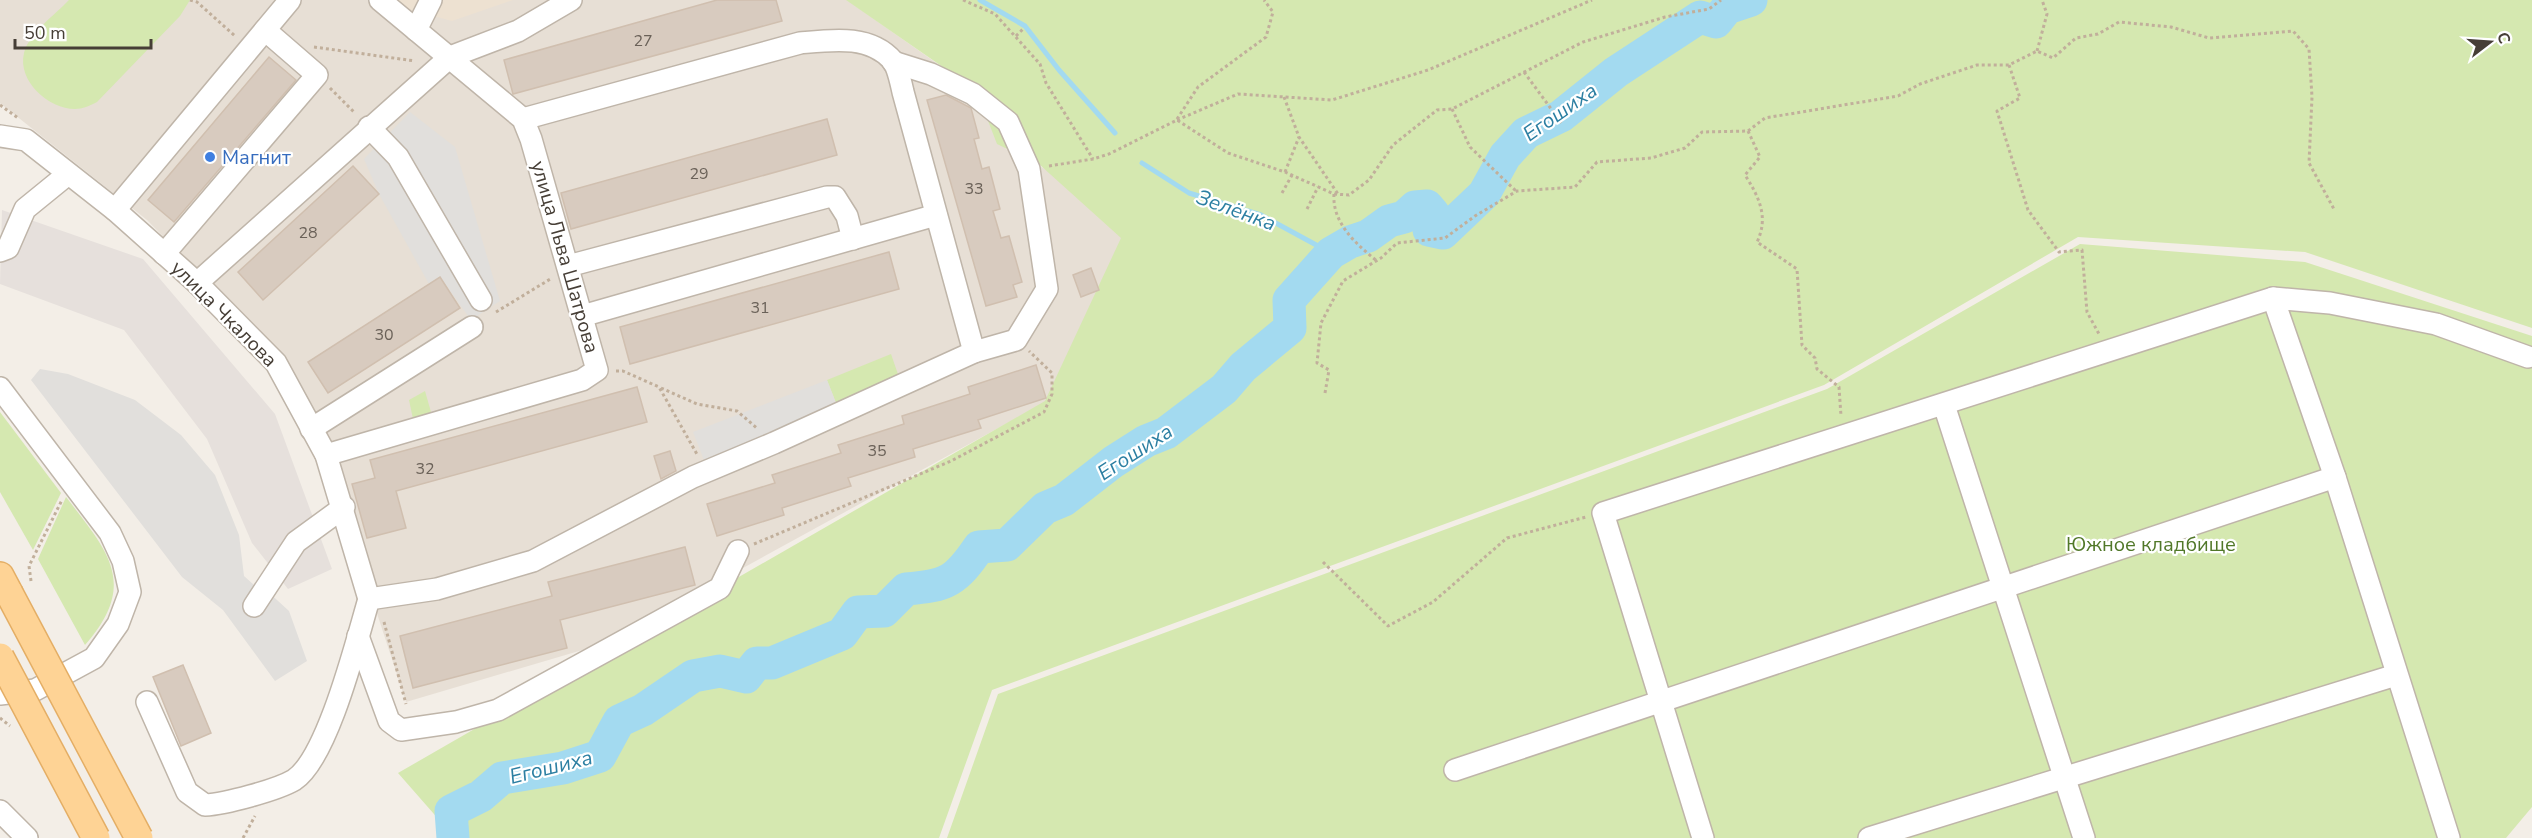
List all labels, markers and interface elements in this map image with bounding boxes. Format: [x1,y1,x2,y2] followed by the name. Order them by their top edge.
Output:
[15,12,152,50] scale bar
[2460,12,2520,72] north arrow
[24,21,66,45] text: 50 m
[2491,29,2516,46] text: С
[633,30,653,52] house number: 27
[1517,76,1603,148] water label: Егошиха
[222,144,291,171] place label: Магнит
[203,150,217,164] marker: Магнит
[525,158,605,356] street label: улица Льва Шатрова
[689,163,709,185] house number: 29
[964,178,984,200] house number: 33
[1192,183,1280,237] water label: Зелёнка
[298,222,318,244] house number: 28
[165,255,283,373] street label: улица Чкалова
[750,297,770,319] house number: 31
[374,324,394,346] house number: 30
[1092,417,1178,487] water label: Егошиха
[867,440,887,462] house number: 35
[415,458,435,480] house number: 32
[2066,531,2236,558] park label: Южное кладбище
[506,743,596,791] water label: Егошиха

